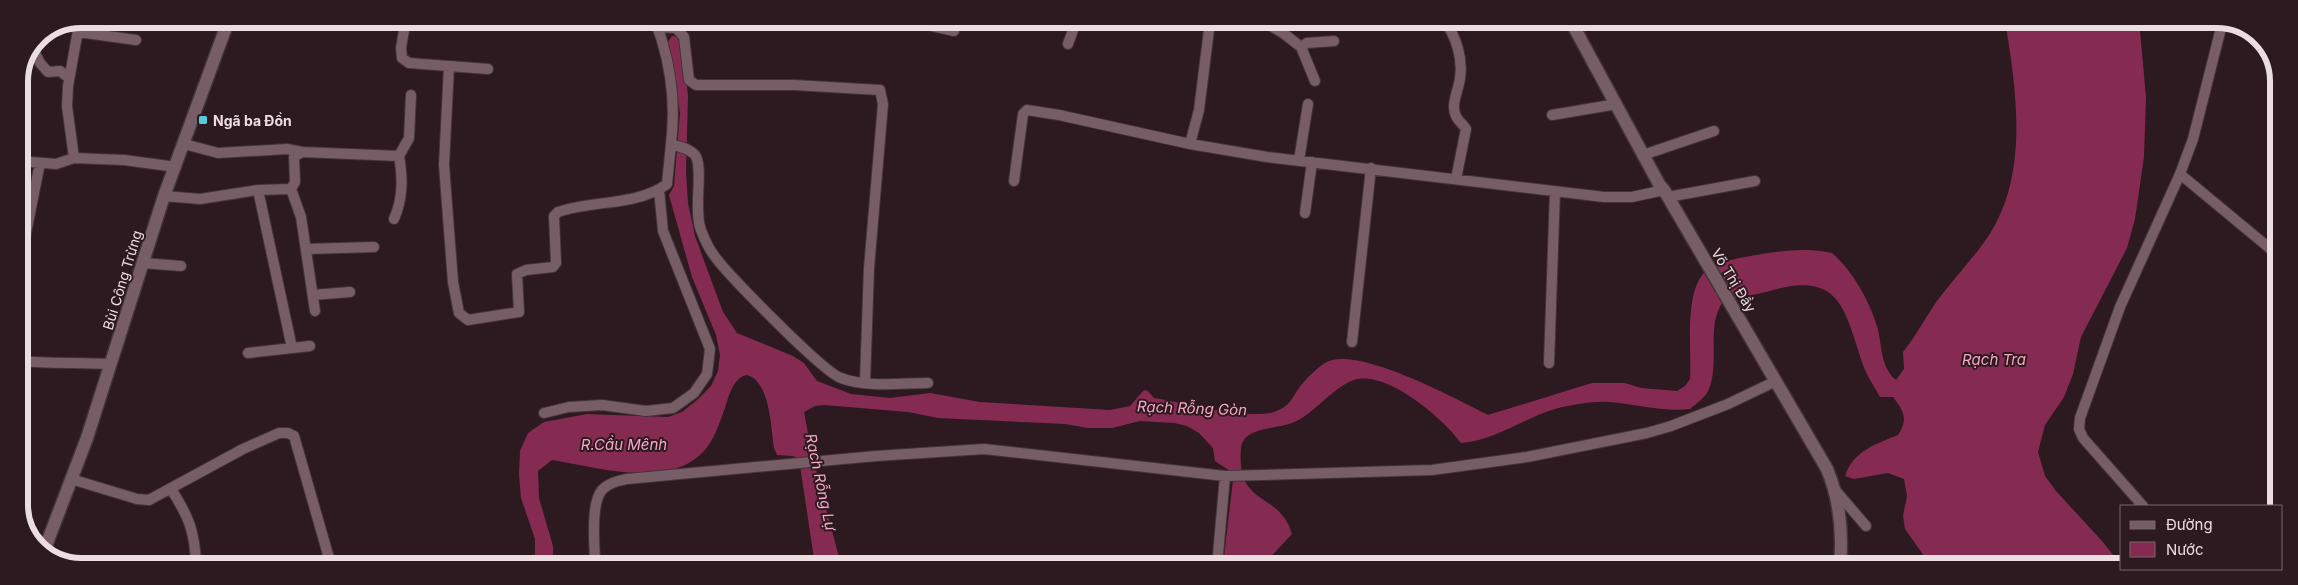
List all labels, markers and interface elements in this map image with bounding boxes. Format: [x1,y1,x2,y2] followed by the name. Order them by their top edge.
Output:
[213,112,292,129] place label: Ngã ba Đồn
[197,114,209,126] marker: Ngã ba Đồn
[99,228,145,332] street label: Bùi Công Trừng
[1708,245,1760,315] street label: Võ Thị Đầy
[1962,350,2026,369] water label: Rạch Tra
[1137,397,1248,419] water label: Rạch Rỗng Gòn
[801,432,841,533] water label: Rạch Rỗng Lự
[581,435,667,454] water label: R.Cầu Mênh
[2120,505,2283,570] legend
[2166,515,2213,534] text: Đường
[2166,540,2204,559] text: Nước

